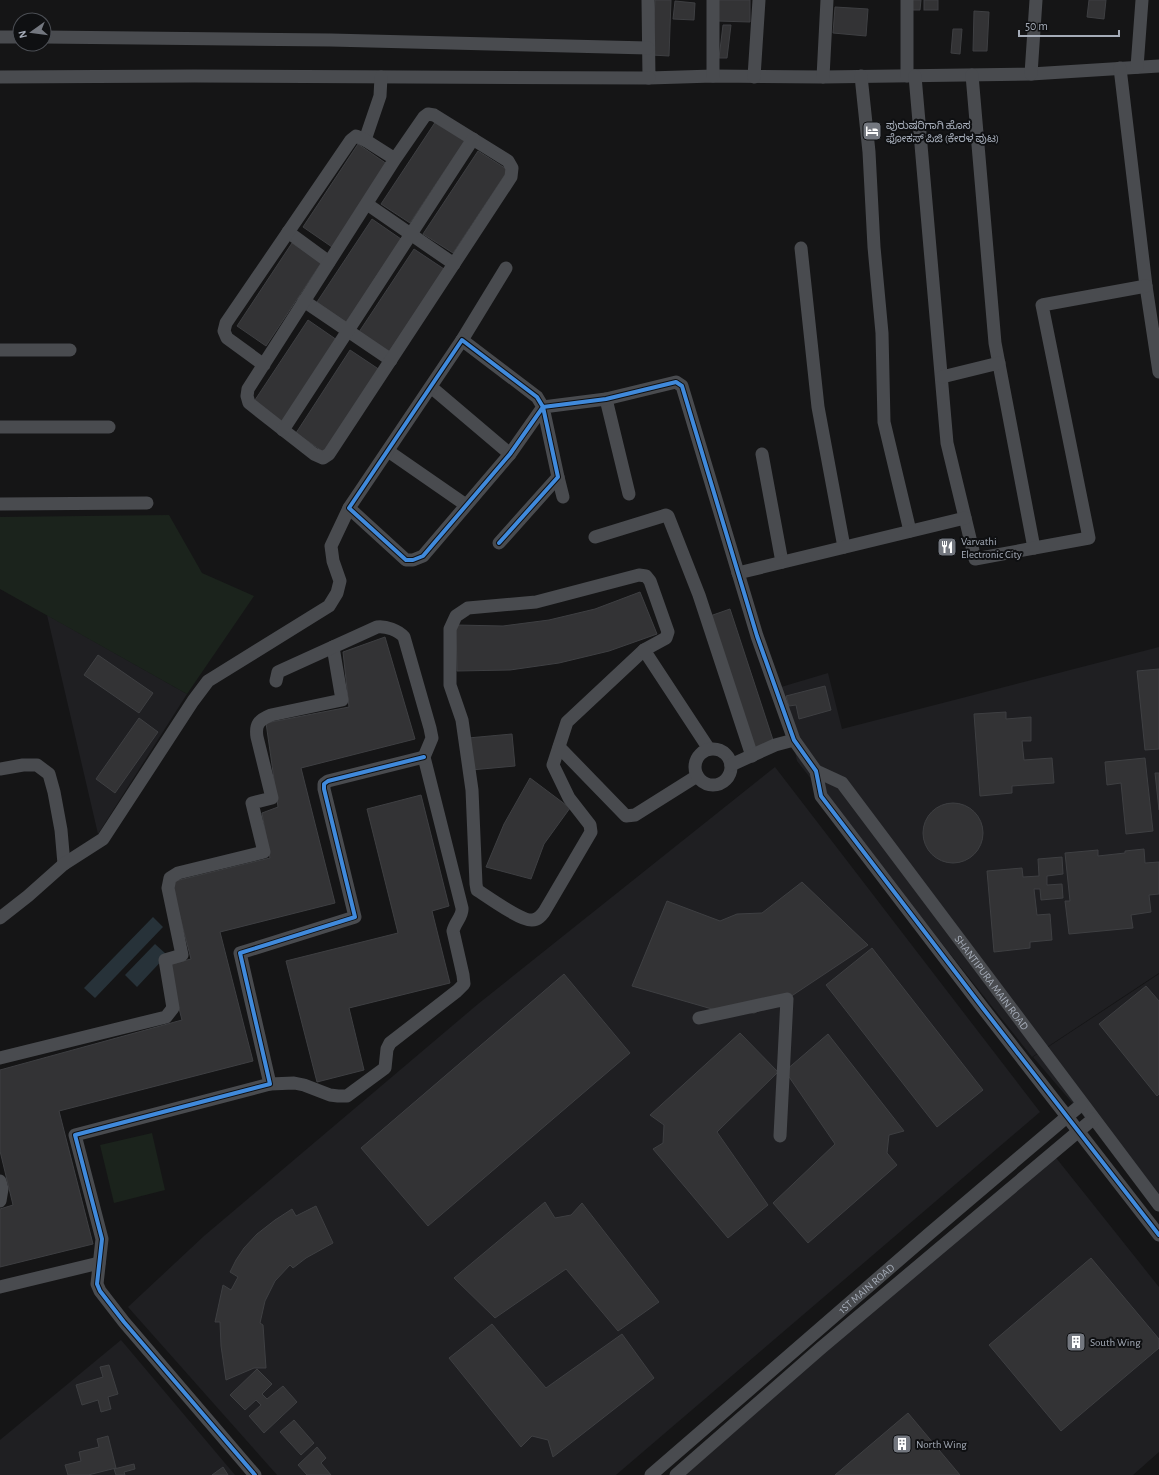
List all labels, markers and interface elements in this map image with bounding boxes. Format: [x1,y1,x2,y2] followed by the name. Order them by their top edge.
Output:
[12,12,52,52] north arrow
[1019,12,1119,38] scale bar
[1025,20,1048,32] text: 50 m
[17,29,29,39] text: N
[861,120,883,142] hotel icon: ಪುರುಷರಿಗಾಗಿ ಹೊಸ ಫೋಕಸ್ ಪಿಜಿ (ಕೇರಳ ಪುಟ)
[886,120,999,144] place label: ಪುರುಷರಿಗಾಗಿ ಹೊಸ ಫೋಕಸ್ ಪಿಜಿ (ಕೇರಳ ಪುಟ)
[936,536,958,558] restaurant icon: Varvathi Electronic City
[961,536,1022,560] place label: Varvathi Electronic City
[952,933,1030,1032] street label: SHANTIPURA MAIN ROAD
[837,1262,897,1316] street label: 1ST MAIN ROAD
[1065,1331,1087,1353] building icon: South Wing
[1090,1337,1141,1348] place label: South Wing
[891,1433,913,1455] building icon: North Wing
[916,1439,967,1450] place label: North Wing

